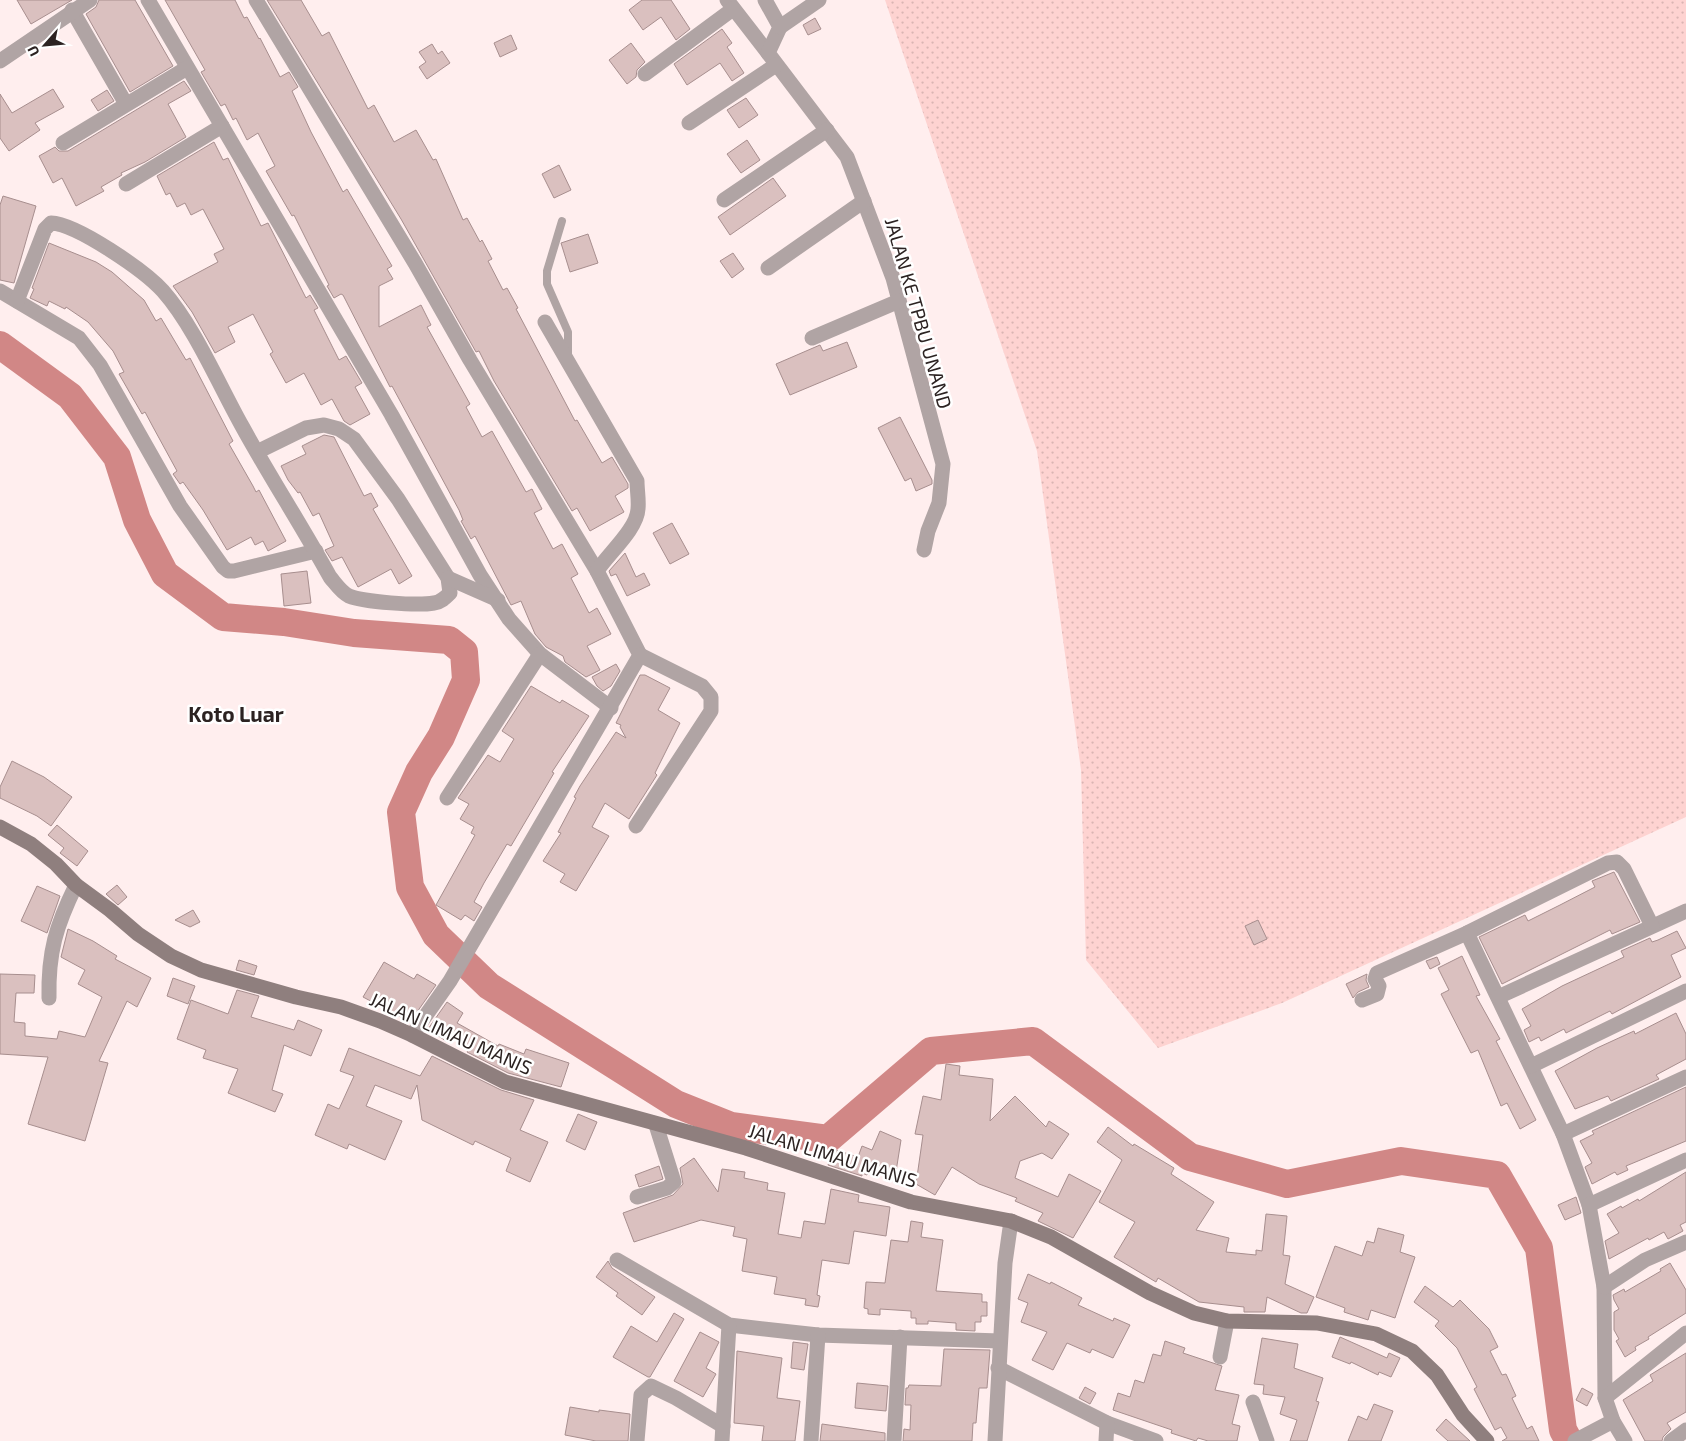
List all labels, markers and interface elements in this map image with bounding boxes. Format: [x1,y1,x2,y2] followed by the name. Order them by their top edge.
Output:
[20,20,70,70] north arrow
[23,43,43,59] text: U
[881,215,957,411] street label: JALAN KE TPBU UNAND
[188,701,284,726] district label: Koto Luar
[366,987,536,1079] street label: JALAN LIMAU MANIS
[746,1118,920,1192] street label: JALAN LIMAU MANIS

